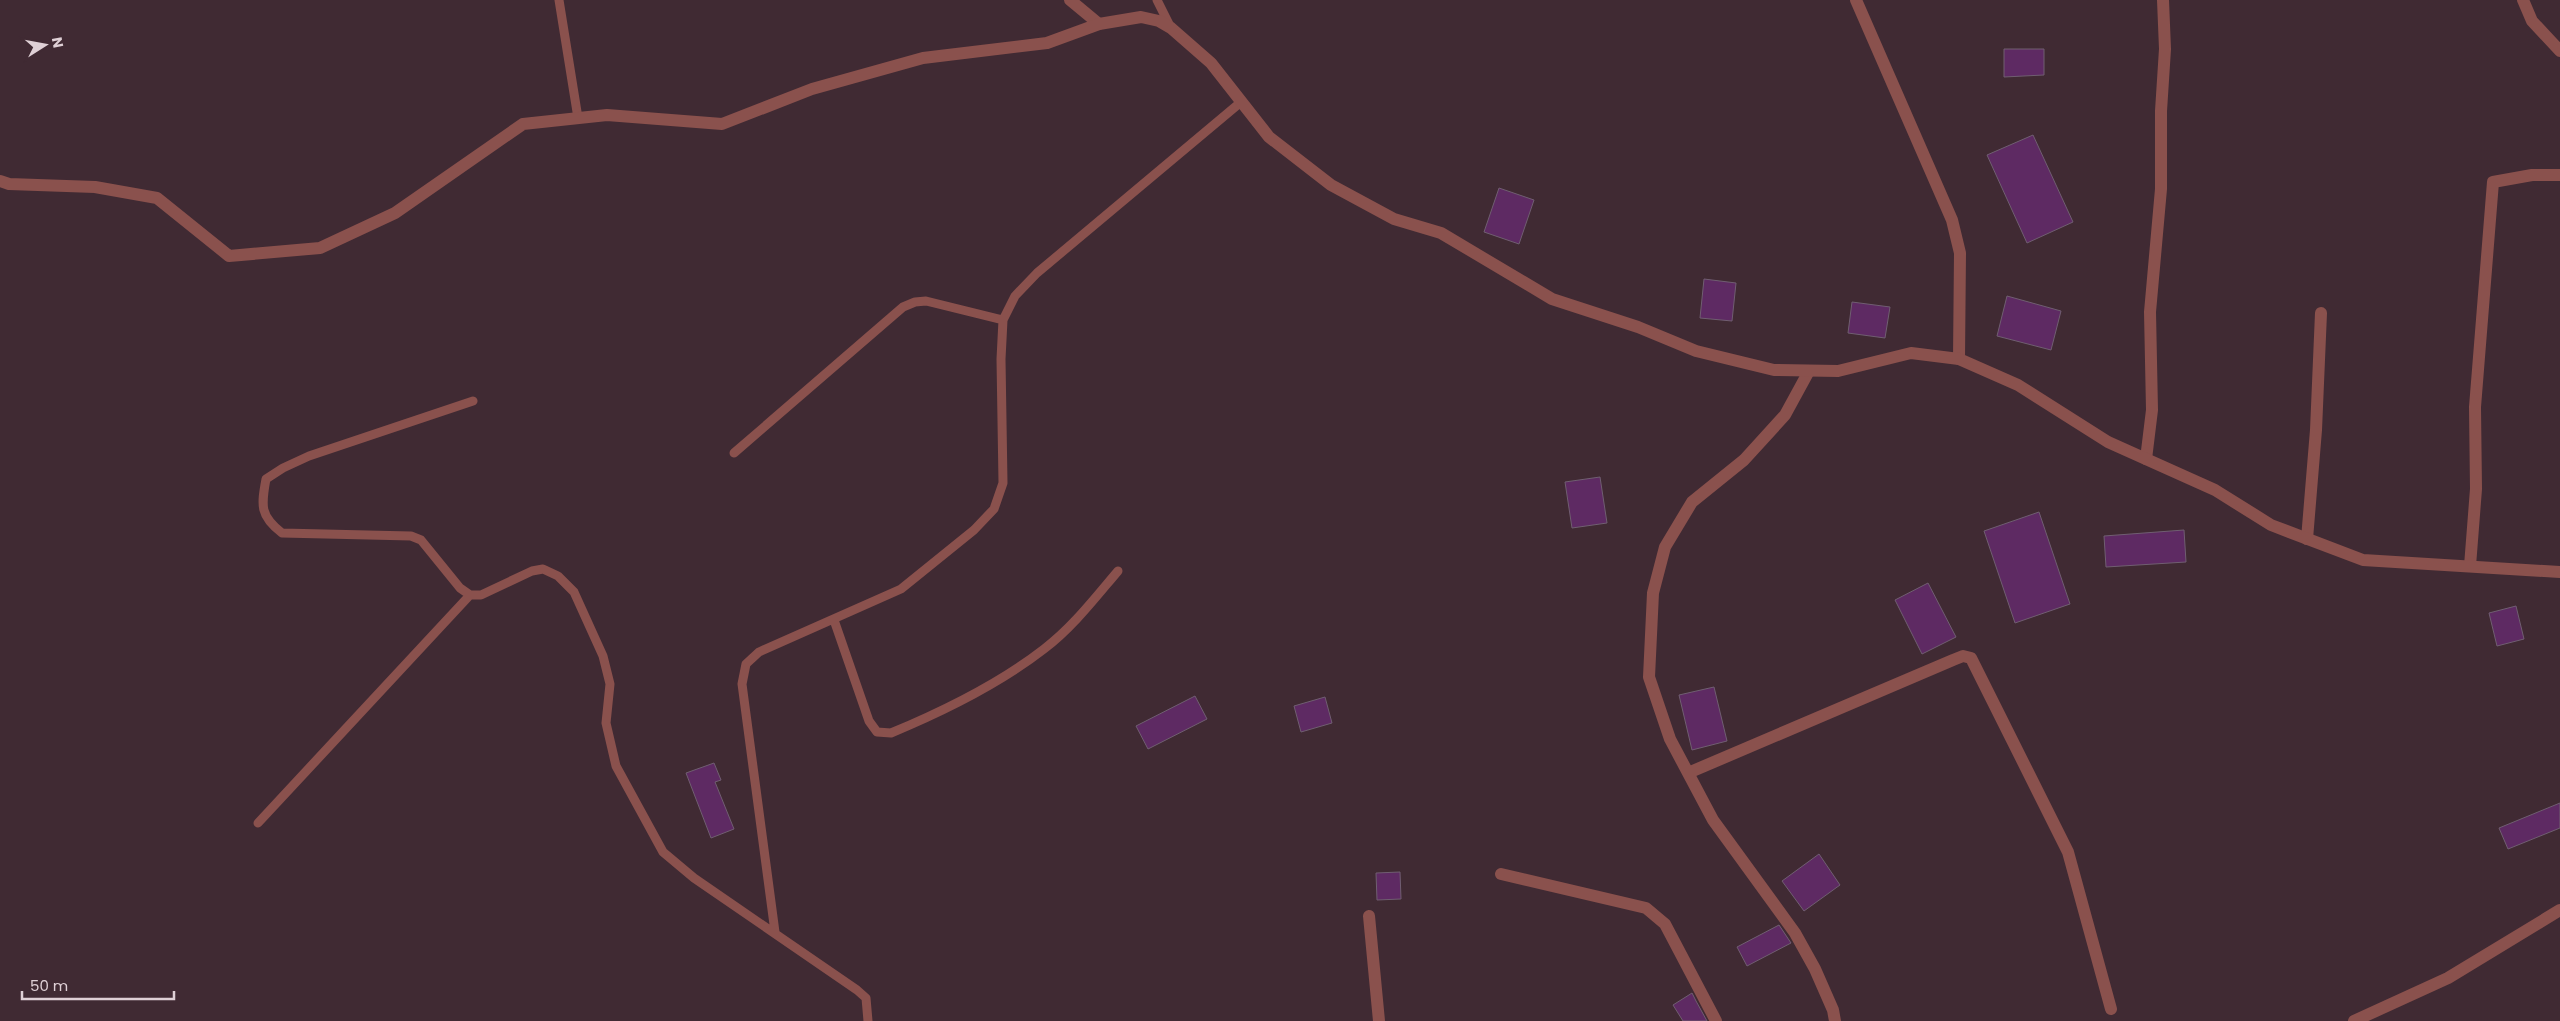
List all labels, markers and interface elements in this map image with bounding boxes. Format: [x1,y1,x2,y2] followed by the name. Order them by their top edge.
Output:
[20,20,70,70] north arrow
[47,35,69,50] text: N
[22,968,175,1000] scale bar
[30,975,68,996] text: 50 m

